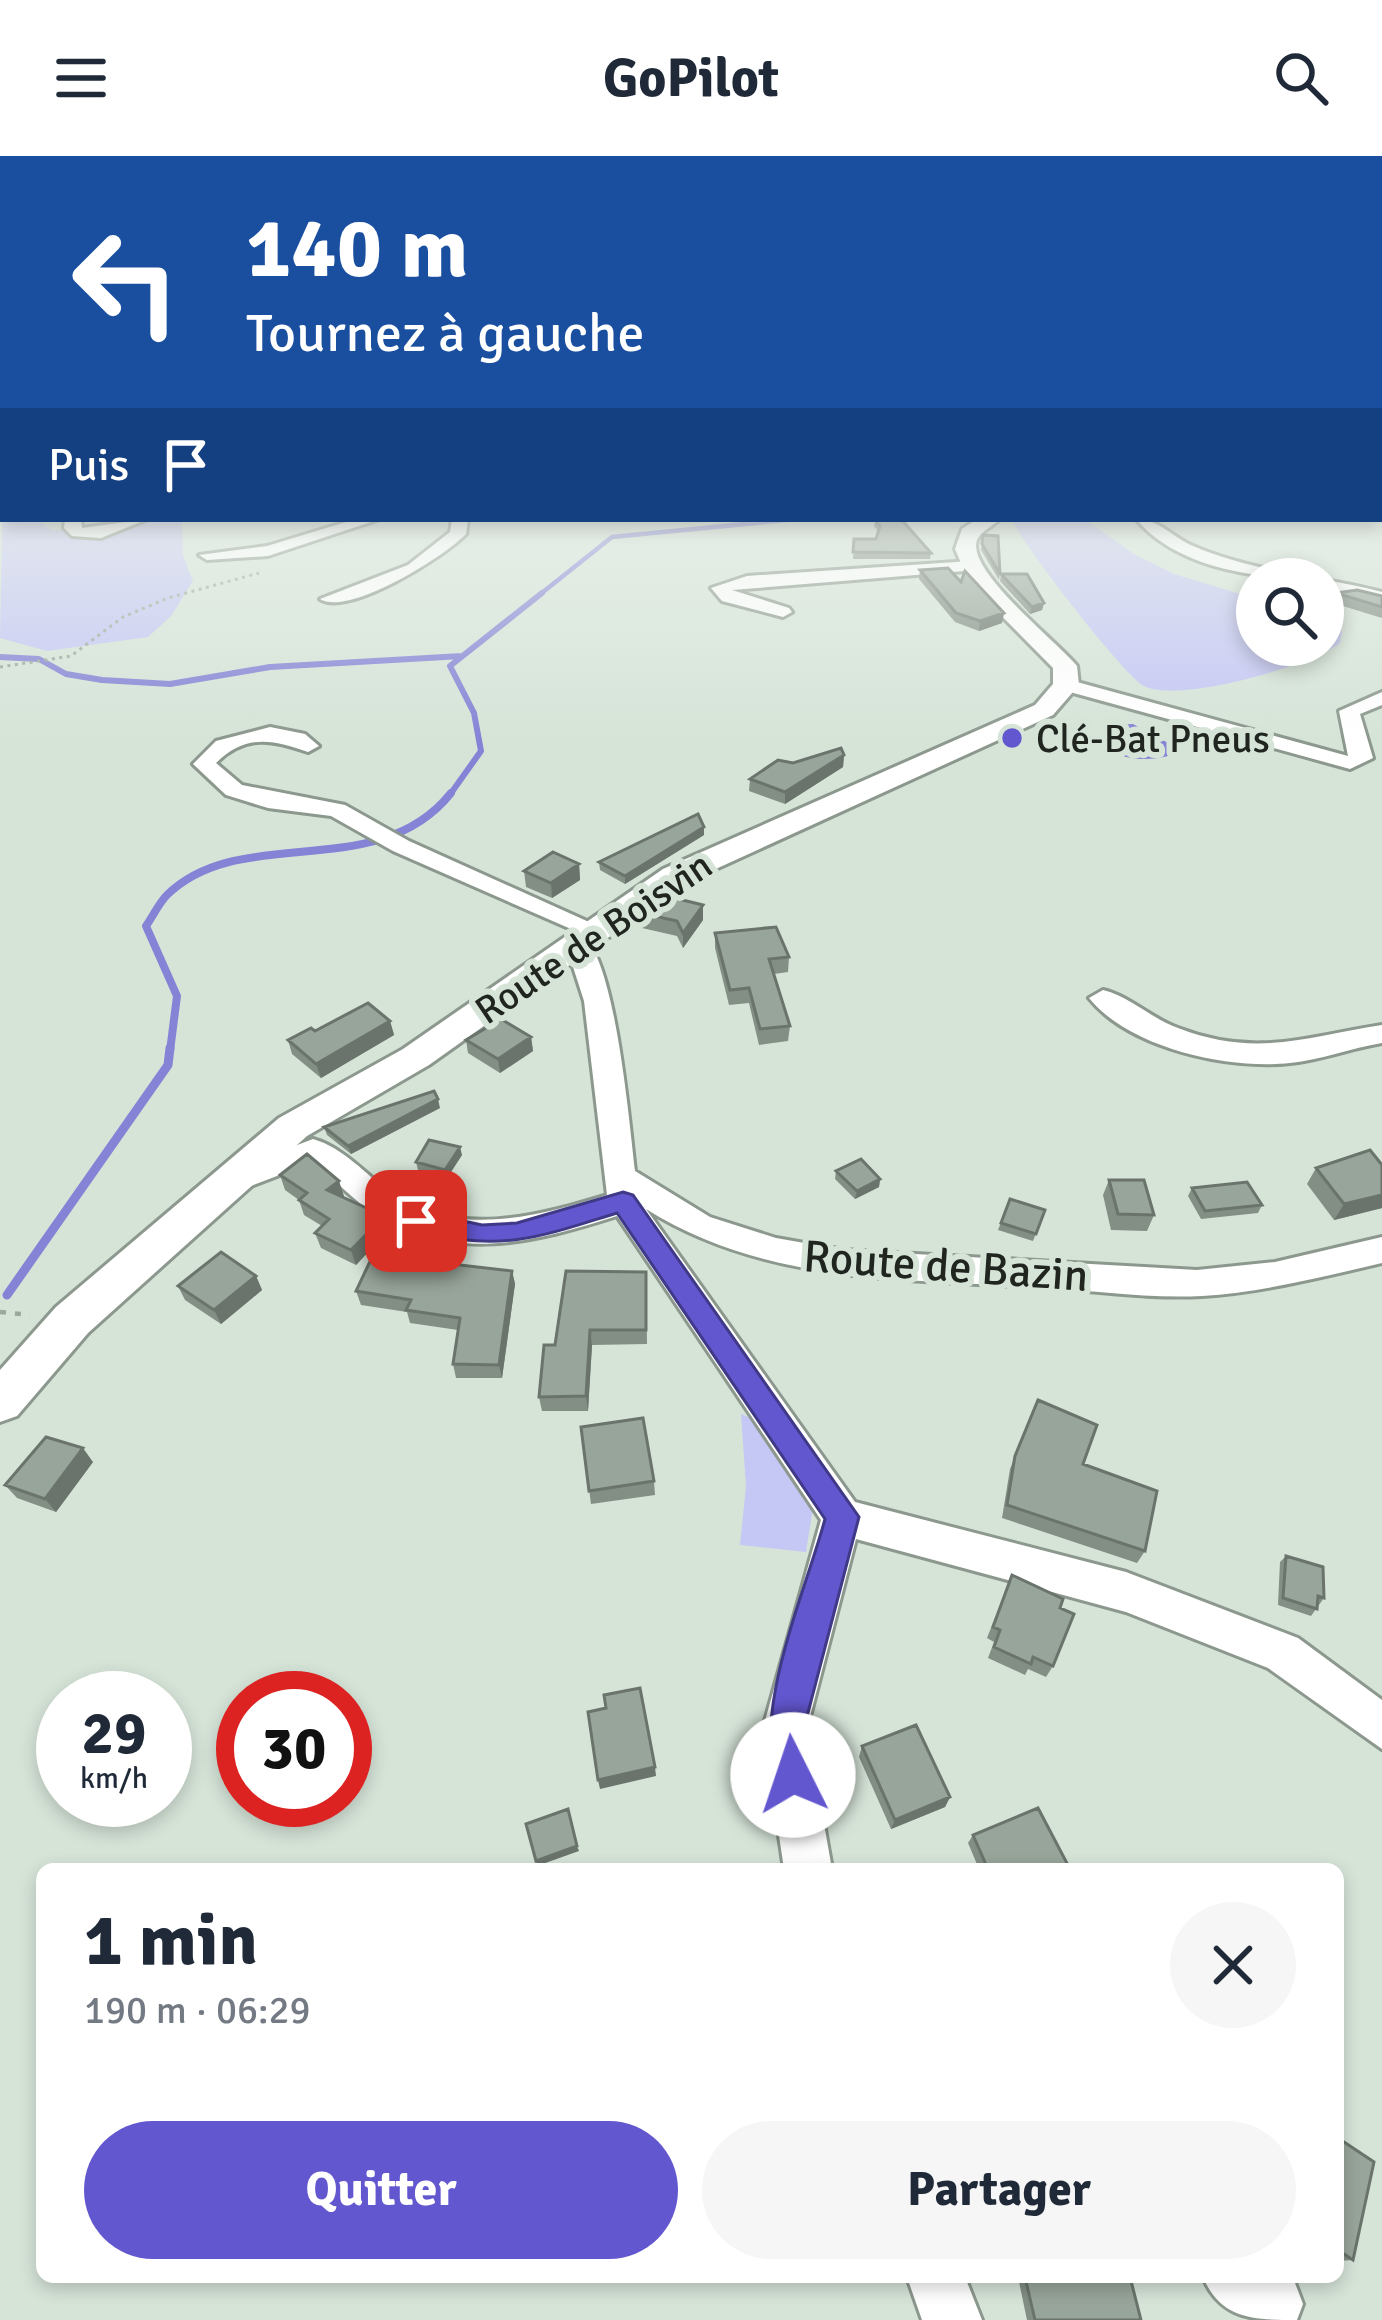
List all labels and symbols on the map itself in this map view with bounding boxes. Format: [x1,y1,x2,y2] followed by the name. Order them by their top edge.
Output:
[1036,715,1270,763] place label: Clé-Bat Pneus
[999,725,1025,751] marker: Clé-Bat Pneus
[466,841,721,1035] street label: Route de Boisvin
[365,1170,467,1272] pin
[802,1229,1090,1304] street label: Route de Bazin
[216,1671,372,1827] speed limit sign: 30
[730,1712,856,1838] position arrow

